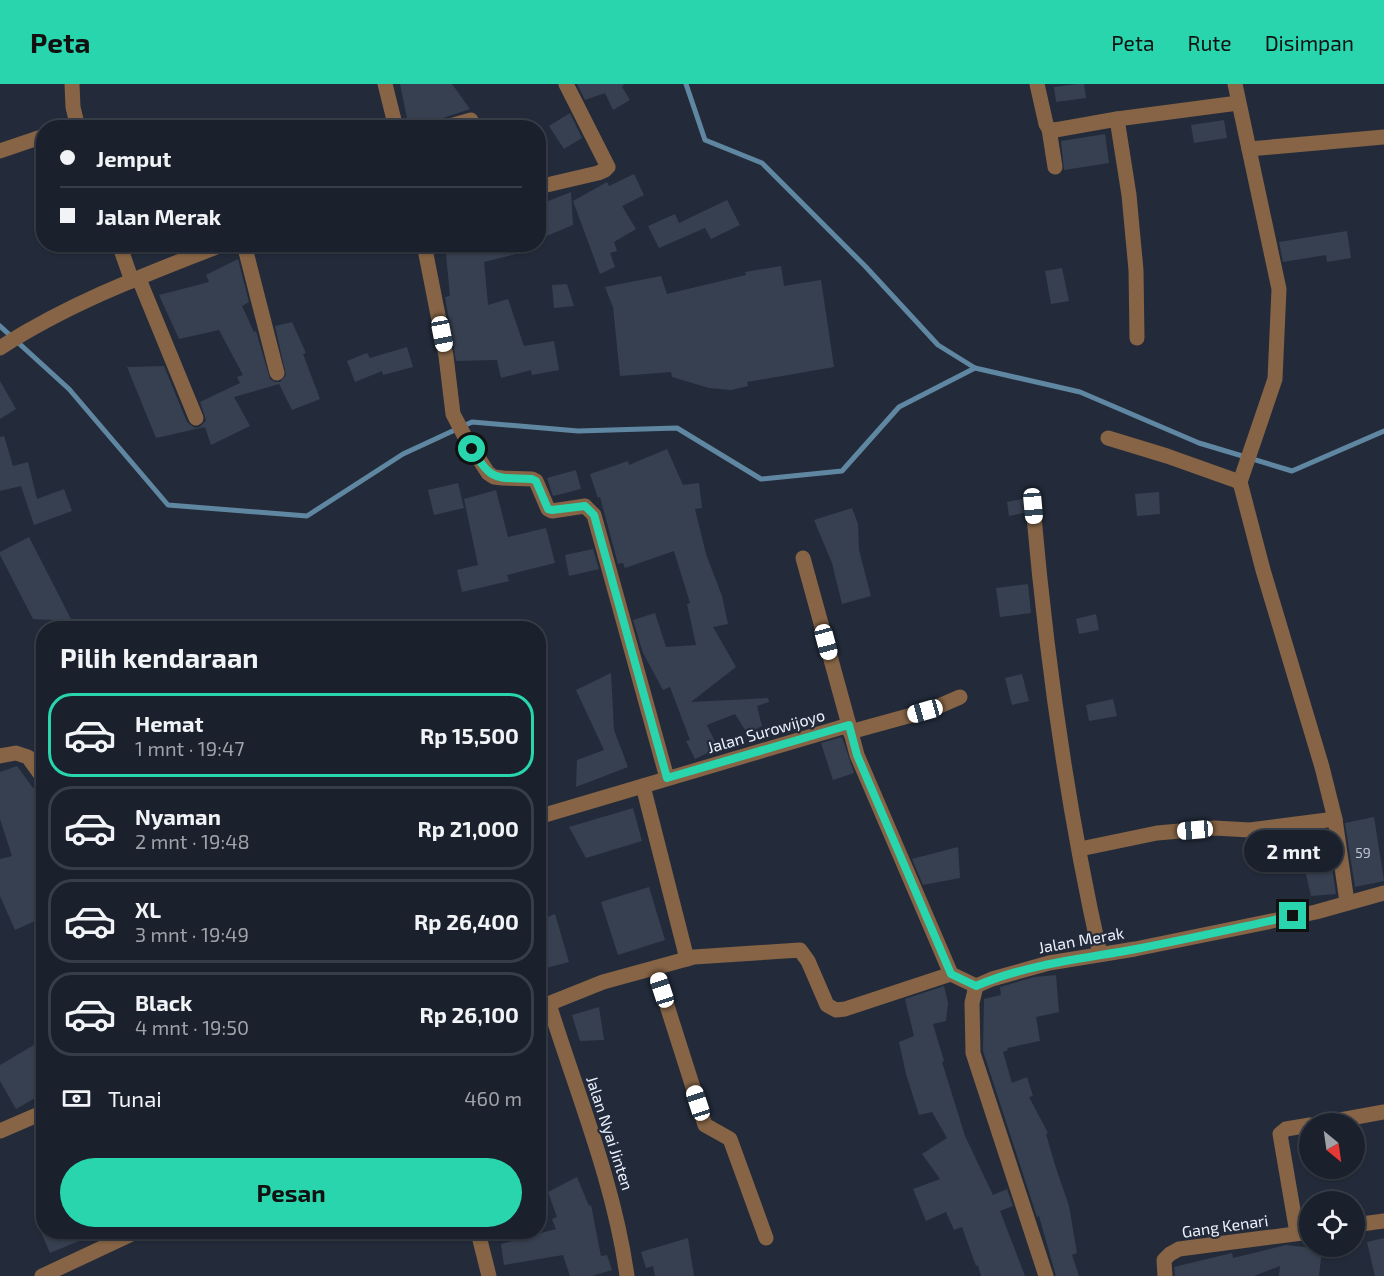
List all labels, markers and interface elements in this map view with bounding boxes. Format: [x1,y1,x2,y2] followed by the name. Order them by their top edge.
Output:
[30,25,90,59] text: Peta
[1111,30,1154,55] text: Peta
[1187,30,1232,55] text: Rute
[1265,30,1354,55] text: Disimpan
[96,145,171,171] text: Jemput
[96,203,221,229] text: Jalan Merak
[430,315,454,353] car
[458,435,485,462] route start
[1022,487,1044,525] car
[813,622,839,662] car
[60,641,259,673] text: Pilih kendaraan
[905,697,945,725] car
[705,705,827,757] street label: Jalan Surowijoyo
[63,708,117,762] icon: car
[135,710,204,736] text: Hemat
[420,722,519,748] text: Rp 15,500
[135,736,244,760] text: 1 mnt · 19:47
[63,801,117,855] icon: car
[135,803,221,829] text: Nyaman
[418,815,519,841] text: Rp 21,000
[1176,819,1214,841] car
[135,829,250,853] text: 2 mnt · 19:48
[1244,829,1342,871] callout: 2 mnt
[1267,839,1320,863] text: 2 mnt
[1355,844,1371,861] house number: 59
[63,894,117,948] icon: car
[135,896,161,922] text: XL
[1279,902,1306,929] route end
[414,908,519,934] text: Rp 26,400
[135,922,249,946] text: 3 mnt · 19:49
[1037,923,1125,956] street label: Jalan Merak
[648,970,676,1010] car
[63,987,117,1041] icon: car
[135,989,192,1015] text: Black
[419,1001,519,1027] text: Rp 26,100
[135,1015,249,1039] text: 4 mnt · 19:50
[583,1073,638,1192] street label: Jalan Nyai Jinten
[60,1082,93,1115] icon: cash
[684,1083,712,1123] car
[108,1085,162,1111] text: Tunai
[464,1086,522,1110] text: 460 m
[1299,1113,1365,1179] north arrow
[1299,1113,1365,1257] map controls
[60,1158,522,1227] button: Pesan
[1299,1191,1365,1257] button: locate
[1181,1210,1269,1241] street label: Gang Kenari

